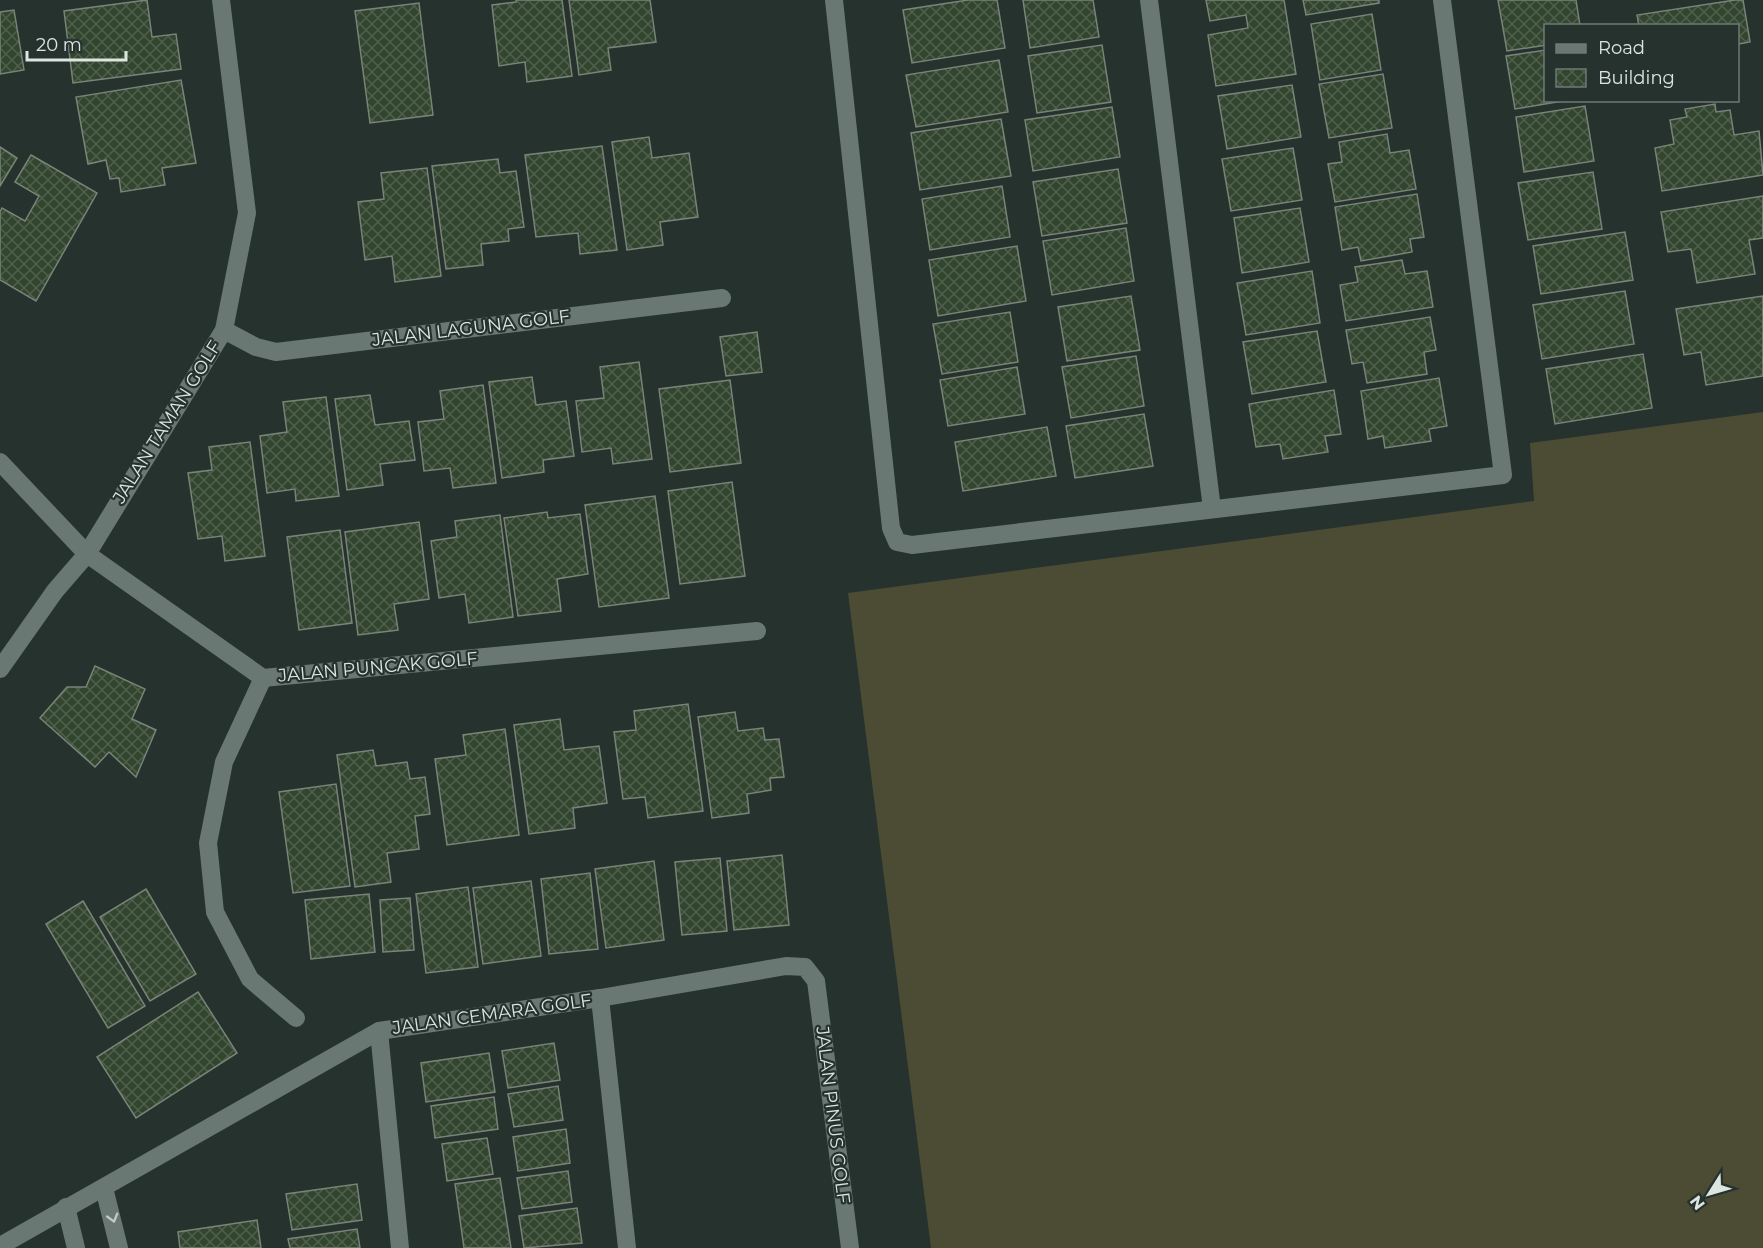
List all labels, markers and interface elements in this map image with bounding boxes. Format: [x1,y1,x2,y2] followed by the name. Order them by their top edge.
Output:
[27,24,126,62] scale bar
[1544,24,1739,102] legend
[36,34,82,56] text: 20 m
[1598,37,1645,59] text: Road
[1598,67,1675,89] text: Building
[370,305,571,351] street label: JALAN LAGUNA GOLF
[107,337,226,508] street label: JALAN TAMAN GOLF
[276,647,479,687] street label: JALAN PUNCAK GOLF
[390,989,593,1039] street label: JALAN CEMARA GOLF
[811,1024,855,1205] street label: JALAN PINUS GOLF
[1679,1164,1739,1224] north arrow
[1686,1192,1709,1214] text: N
[106,1212,118,1223] one-way arrow

